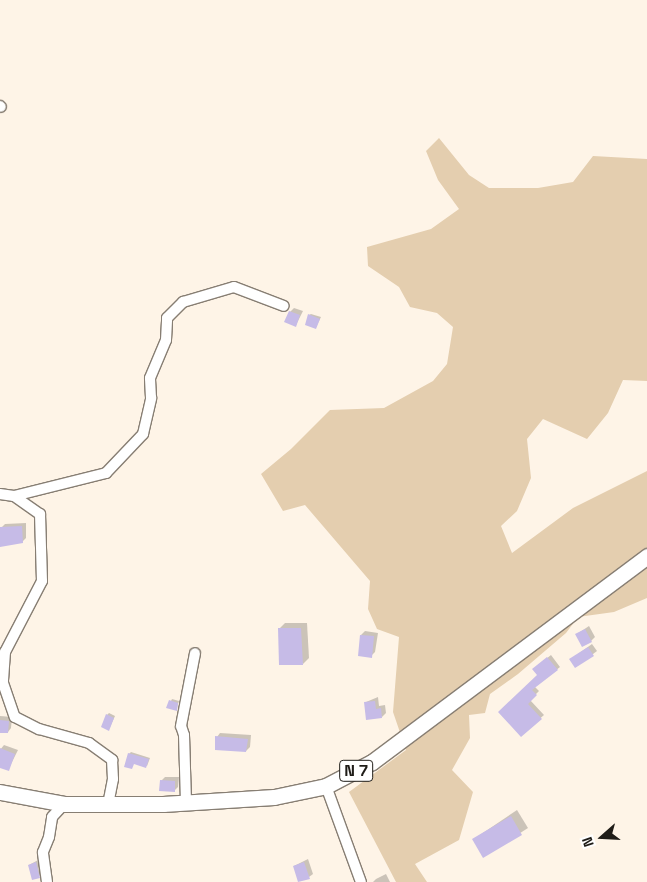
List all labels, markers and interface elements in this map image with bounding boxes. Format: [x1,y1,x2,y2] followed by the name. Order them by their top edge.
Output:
[338,758,374,784] road number: N 7
[577,812,627,862] north arrow
[578,835,598,849] text: N

